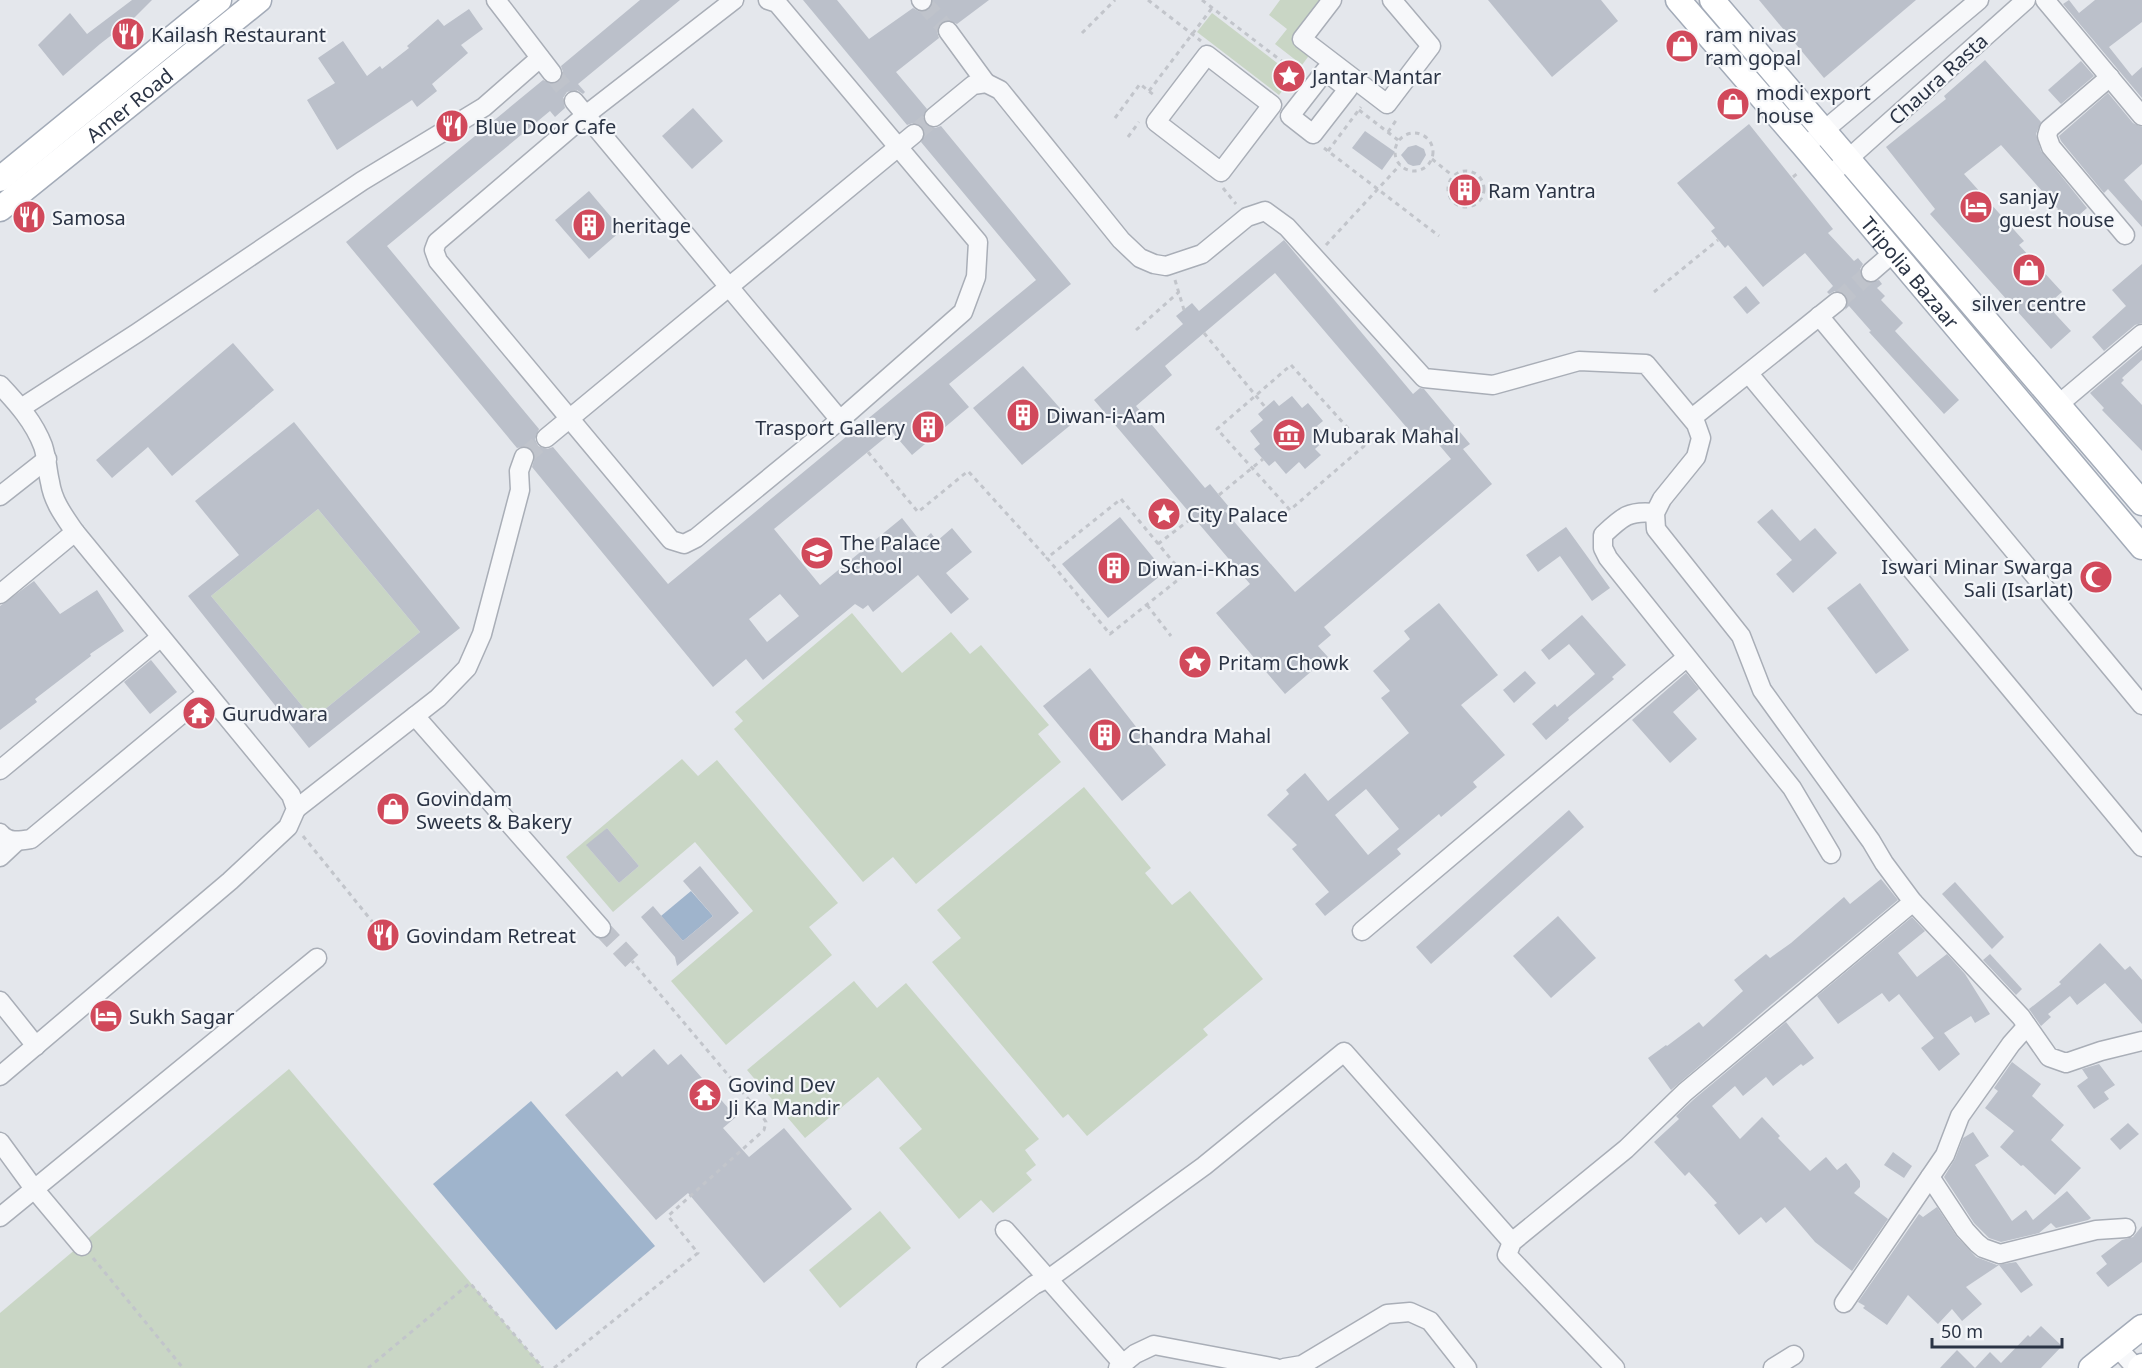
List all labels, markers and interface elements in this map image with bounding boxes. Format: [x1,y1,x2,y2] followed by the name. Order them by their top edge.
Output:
[110,16,146,52] restaurant icon: Kailash Restaurant
[151,21,326,48] place label: Kailash Restaurant
[1705,21,1801,71] place label: ram nivas ram gopal
[1883,27,1993,131] street label: Chaura Rasta
[1664,28,1700,64] shop icon: ram nivas ram gopal
[1271,58,1307,94] place icon: Jantar Mantar
[80,61,178,148] street label: Amer Road
[1310,63,1441,90] place label: Jantar Mantar
[1756,79,1871,129] place label: modi export house
[1715,86,1751,122] shop icon: modi export house
[434,108,470,144] restaurant icon: Blue Door Cafe
[475,113,616,140] place label: Blue Door Cafe
[1447,172,1483,208] building icon: Ram Yantra
[1488,177,1596,204] place label: Ram Yantra
[1999,183,2115,233] place label: sanjay guest house
[1958,189,1994,225] hotel icon: sanjay guest house
[11,199,47,235] restaurant icon: Samosa
[52,204,126,231] place label: Samosa
[571,207,607,243] building icon: heritage
[1855,210,1966,334] street label: Tripolia Bazaar
[612,212,691,239] place label: heritage
[2011,252,2047,288] shop icon: silver centre
[1972,290,2086,317] place label: silver centre
[1005,397,1041,433] building icon: Diwan-i-Aam
[1046,402,1166,429] place label: Diwan-i-Aam
[910,409,946,445] building icon: Trasport Gallery
[755,414,906,441] place label: Trasport Gallery
[1271,417,1307,453] museum icon: Mubarak Mahal
[1312,422,1459,449] place label: Mubarak Mahal
[1146,496,1182,532] place icon: City Palace
[1187,501,1288,528] place label: City Palace
[840,529,941,579] place label: The Palace School
[799,535,835,571] school or university icon: The Palace School
[1096,550,1132,586] building icon: Diwan-i-Khas
[1881,553,2073,603] place label: Iswari Minar Swarga Sali (Isarlat)
[1137,555,1260,582] place label: Diwan-i-Khas
[2078,559,2114,595] mosque icon: Iswari Minar Swarga Sali (Isarlat)
[1177,644,1213,680] place icon: Pritam Chowk
[1218,649,1349,676] place label: Pritam Chowk
[181,695,217,731] temple icon: Gurudwara
[222,700,328,727] place label: Gurudwara
[1087,717,1123,753] building icon: Chandra Mahal
[1128,722,1271,749] place label: Chandra Mahal
[416,785,573,835] place label: Govindam Sweets & Bakery
[375,791,411,827] shop icon: Govindam Sweets & Bakery
[365,917,401,953] restaurant icon: Govindam Retreat
[406,922,576,949] place label: Govindam Retreat
[88,998,124,1034] hotel icon: Sukh Sagar
[129,1003,235,1030] place label: Sukh Sagar
[726,1071,840,1121] place label: Govind Dev Ji Ka Mandir
[687,1077,723,1113] temple icon: Govind Dev Ji Ka Mandir
[1932,1311,2062,1349] scale bar
[1941,1319,1983,1343] text: 50 m

